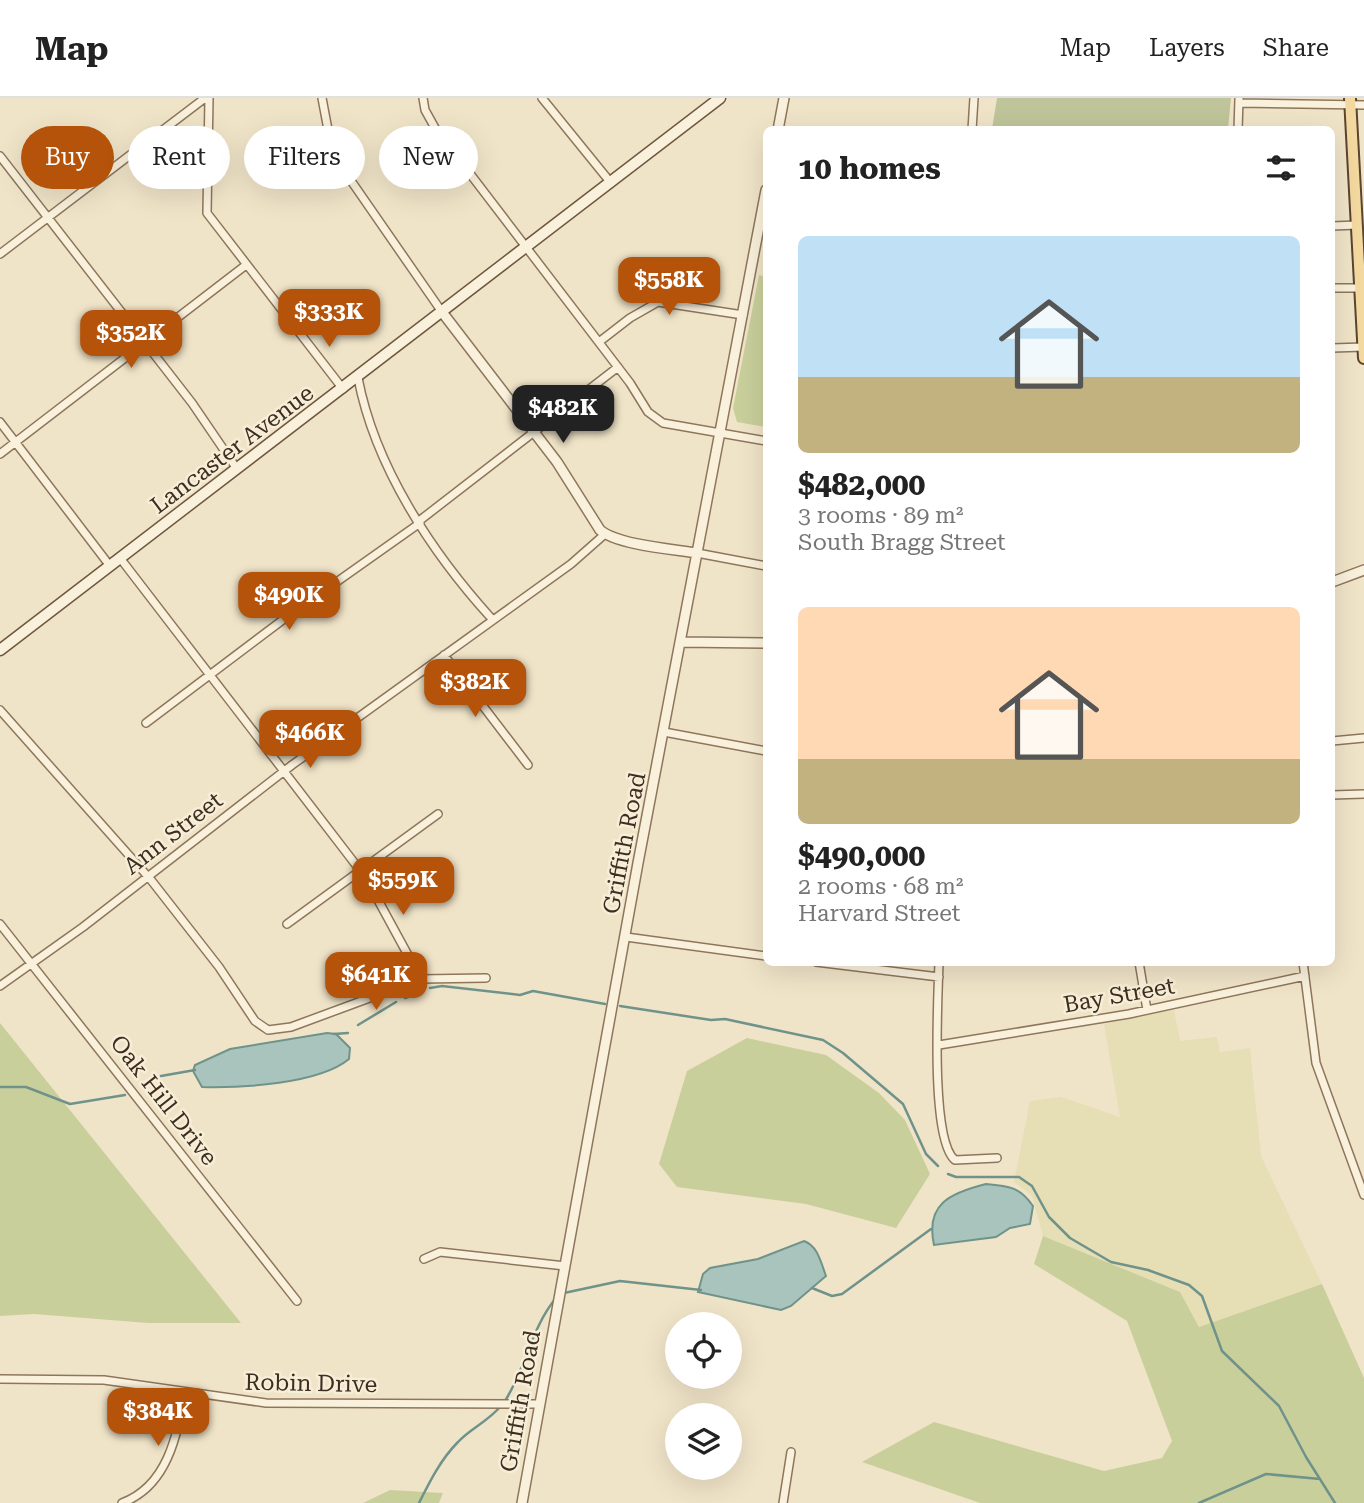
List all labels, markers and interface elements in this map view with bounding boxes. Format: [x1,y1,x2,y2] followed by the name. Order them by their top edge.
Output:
[35,29,109,68] text: Map
[1060,34,1111,62] text: Map
[1149,34,1225,62] text: Layers
[1263,34,1329,62] text: Share
[21,126,114,189] chip: Buy
[128,126,230,189] chip: Rent
[244,126,365,189] chip: Filters
[379,126,478,189] chip: New
[1262,149,1300,187] icon: filters
[798,151,941,186] text: 10 homes
[620,258,718,317] pin: $558K
[634,266,704,293] text: $558K
[986,281,1112,407] icon: home
[280,289,378,349] pin: $333K
[294,298,364,325] text: $333K
[82,310,180,370] pin: $352K
[96,319,166,346] text: $352K
[146,379,319,519] street label: Lancaster Avenue
[514,386,612,445] pin: $482K
[528,394,598,421] text: $482K
[798,467,925,502] text: $482,000
[798,502,964,529] text: 3 rooms · 89 m²
[798,529,1006,556] text: South Bragg Street
[240,573,338,632] pin: $490K
[254,581,324,608] text: $490K
[986,652,1112,778] icon: home
[426,660,524,719] pin: $382K
[440,668,510,695] text: $382K
[261,710,359,770] pin: $466K
[275,719,345,746] text: $466K
[598,770,651,916] street label: Griffith Road
[119,786,228,880] street label: Ann Street
[798,838,925,873] text: $490,000
[354,858,452,917] pin: $559K
[368,866,438,893] text: $559K
[798,873,964,900] text: 2 rooms · 68 m²
[798,900,960,927] text: Harvard Street
[327,953,425,1012] pin: $641K
[341,961,411,988] text: $641K
[1061,972,1177,1019] street label: Bay Street
[104,1030,223,1171] street label: Oak Hill Drive
[665,1312,742,1480] map controls
[665,1312,742,1389] button: locate
[495,1328,546,1474] street label: Griffith Road
[244,1369,378,1398] street label: Robin Drive
[109,1388,207,1448] pin: $384K
[123,1397,193,1424] text: $384K
[665,1403,742,1480] button: layers

